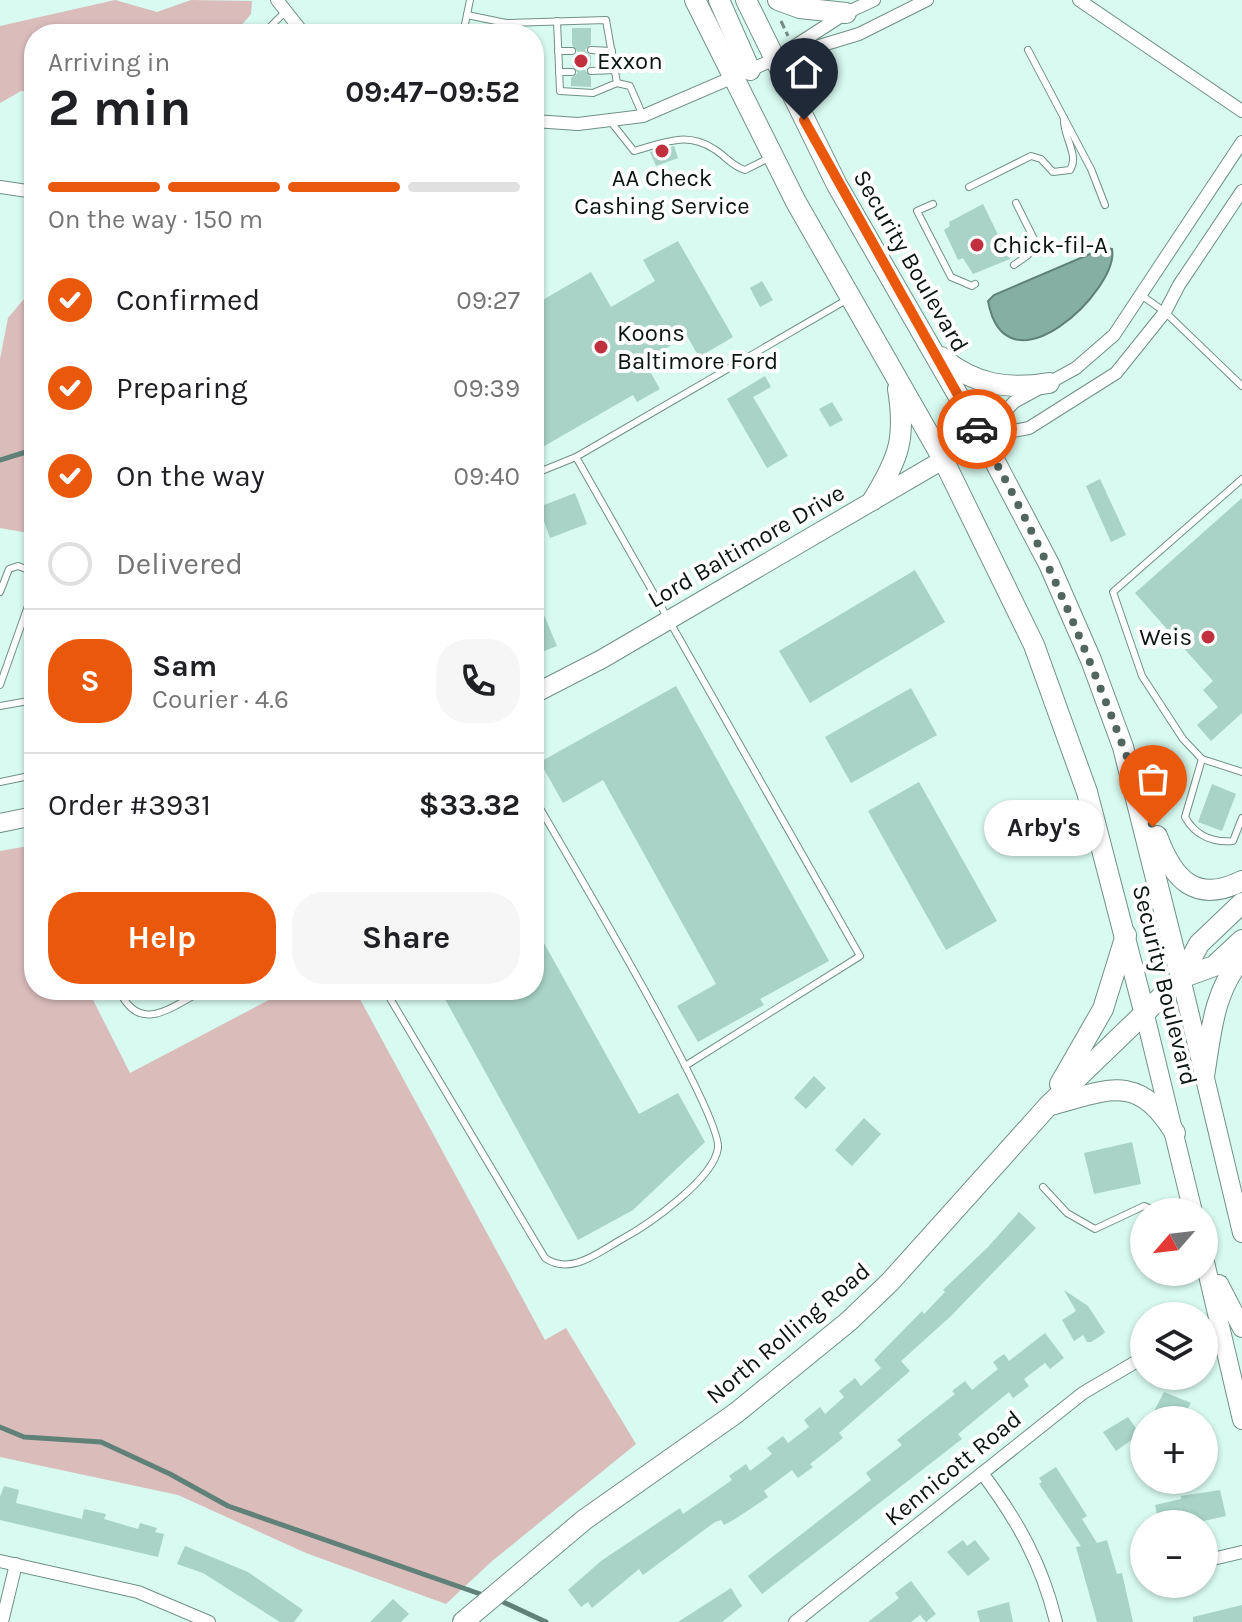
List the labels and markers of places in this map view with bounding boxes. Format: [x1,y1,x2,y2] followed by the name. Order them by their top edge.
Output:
[770,38,838,120] pin
[597,47,663,75] place label: Exxon
[572,52,590,70] marker: Exxon
[653,142,671,160] marker: AA Check Cashing Service
[574,164,750,220] place label: AA Check Cashing Service
[993,231,1108,259] place label: Chick-fil-A
[968,236,986,254] marker: Chick-fil-A
[617,319,778,375] place label: Koons Baltimore Ford
[592,338,610,356] marker: Koons Baltimore Ford
[1139,623,1192,651] place label: Weis
[1199,628,1217,646] marker: Weis
[1119,745,1187,827] pin
[985,799,1105,855] callout: Arby's

